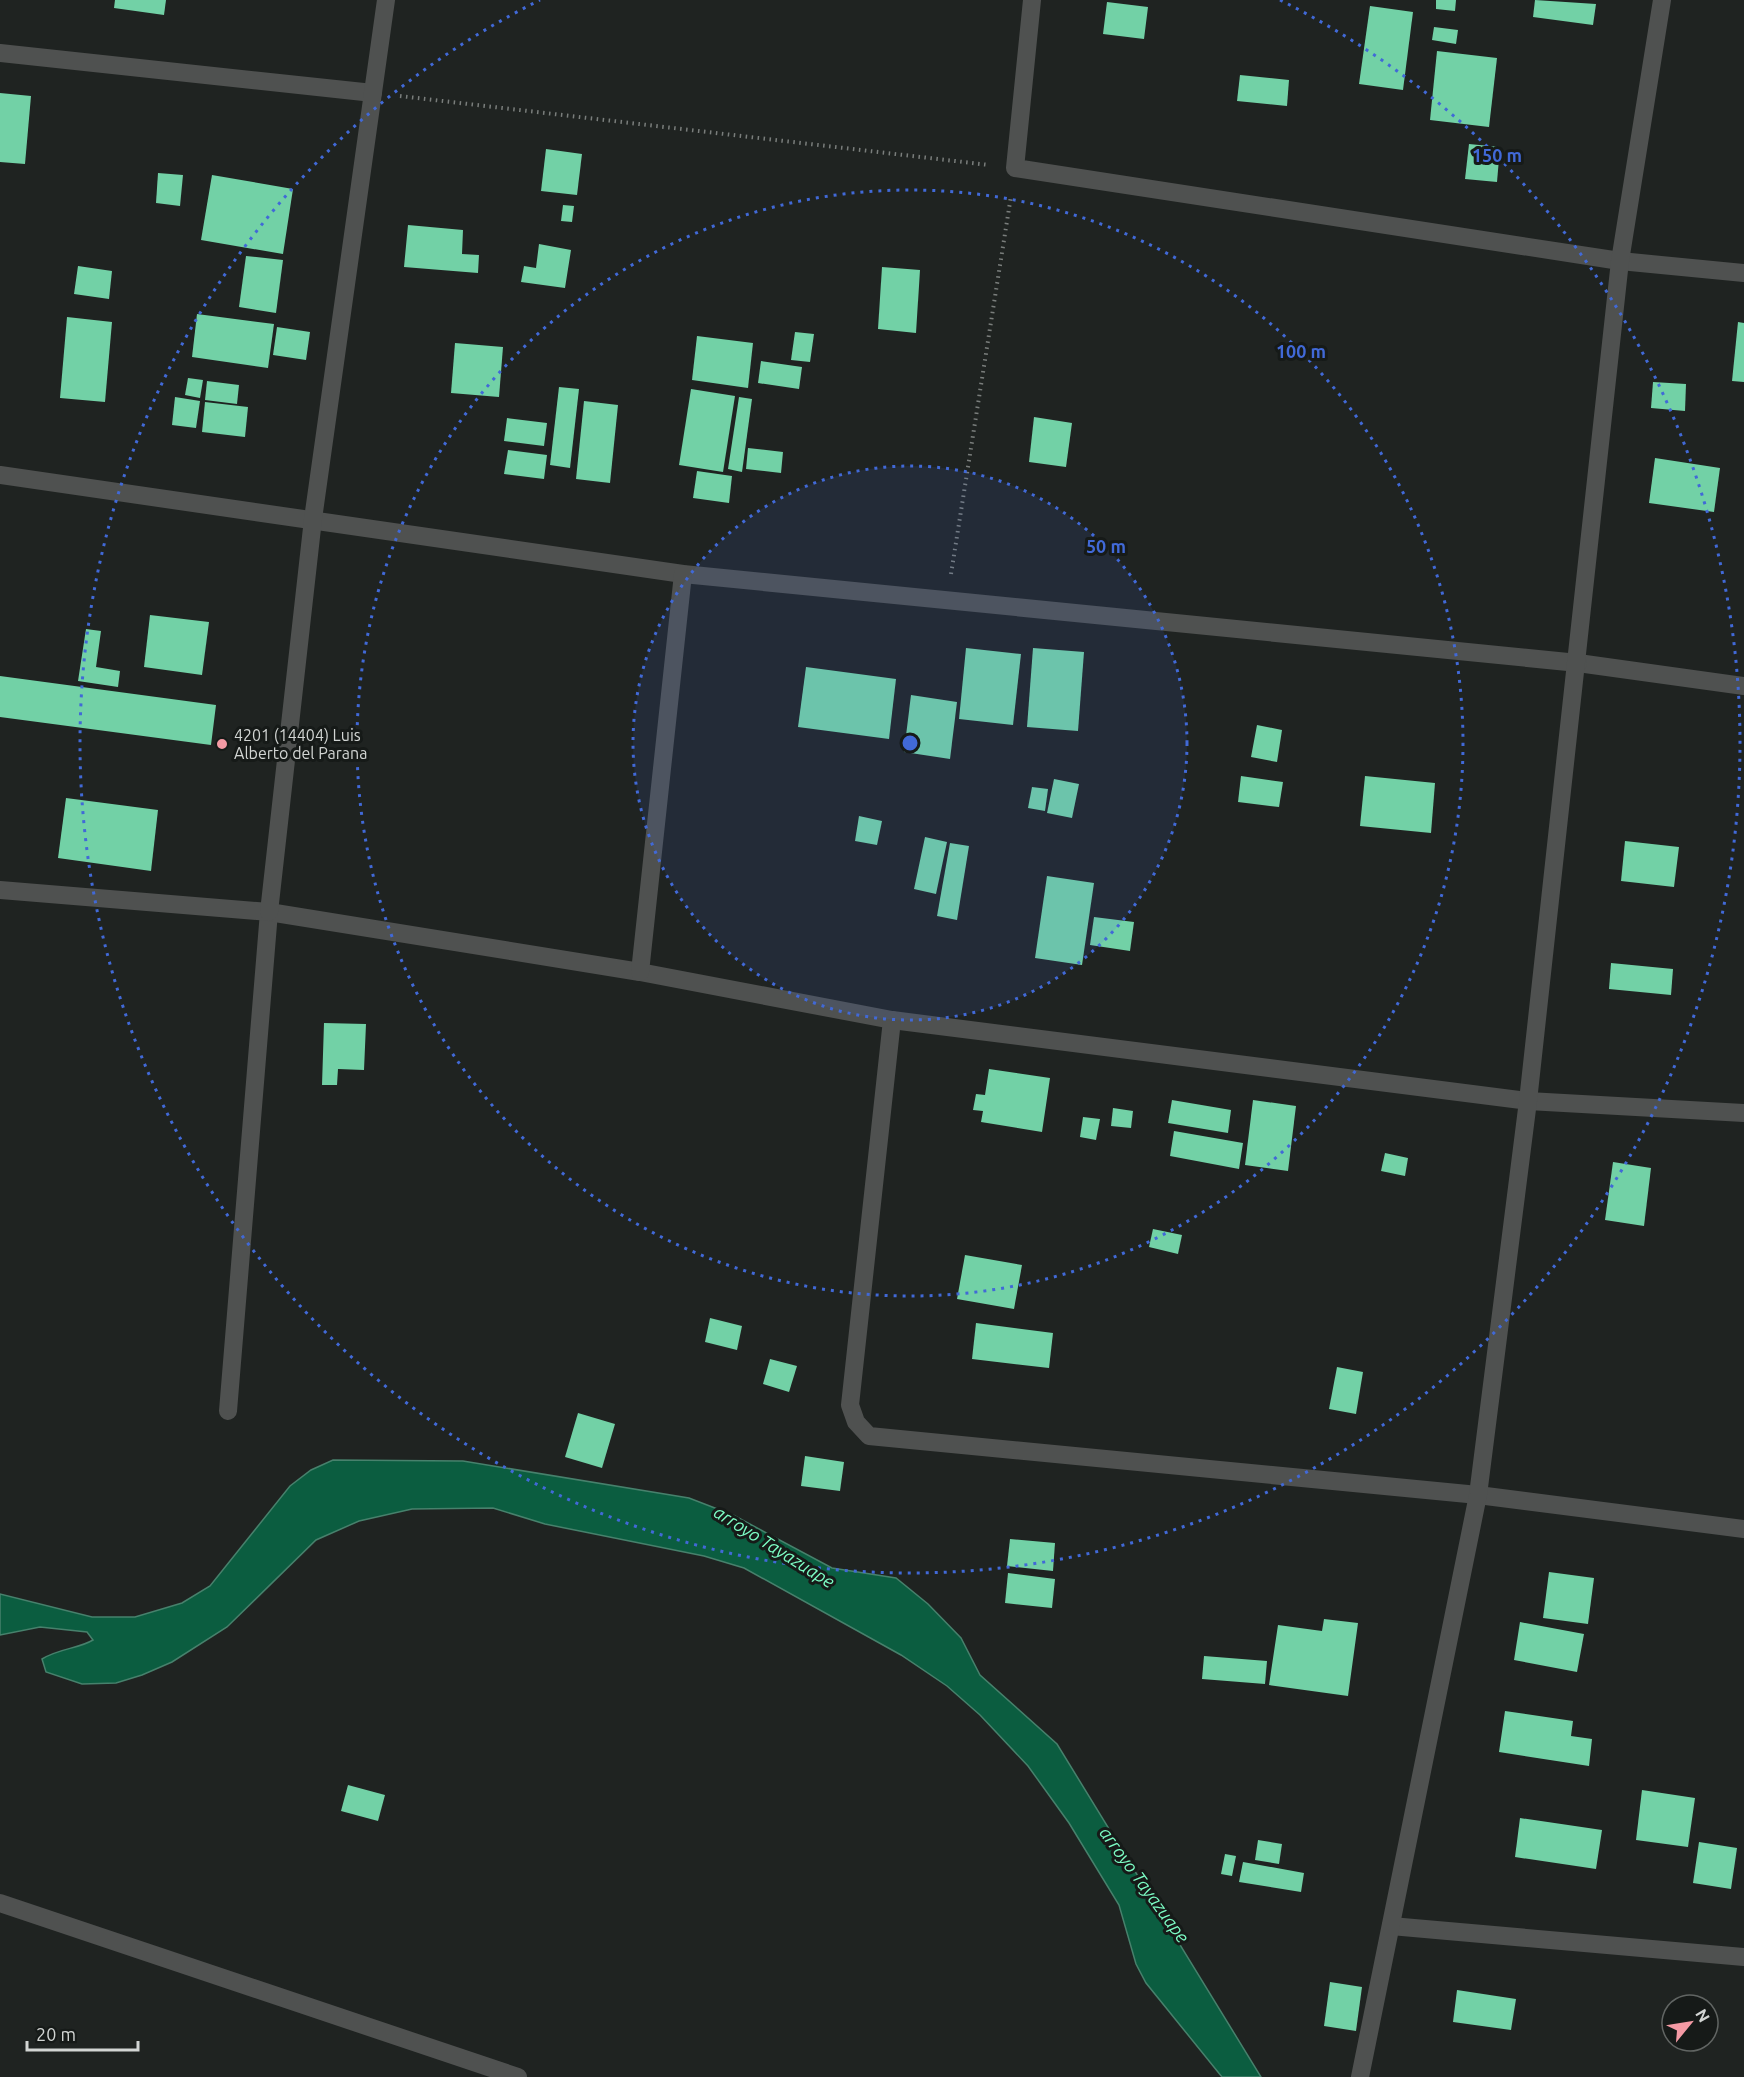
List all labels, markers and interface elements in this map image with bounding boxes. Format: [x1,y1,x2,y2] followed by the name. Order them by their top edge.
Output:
[1472,145,1522,165] text: 150 m
[1276,341,1326,361] text: 100 m
[1086,536,1126,556] text: 50 m
[234,726,367,762] place label: 4201 (14404) Luis Alberto del Parana
[900,733,920,753] centre of rings
[215,737,229,751] marker: 4201 (14404) Luis Alberto del Parana
[711,1501,838,1591] water label: arroyo Tayazuape
[1096,1823,1194,1946] water label: arroyo Tayazuape
[1660,1993,1720,2053] north arrow
[1692,2006,1714,2025] text: N
[27,2014,138,2052] scale bar
[36,2024,76,2044] text: 20 m

